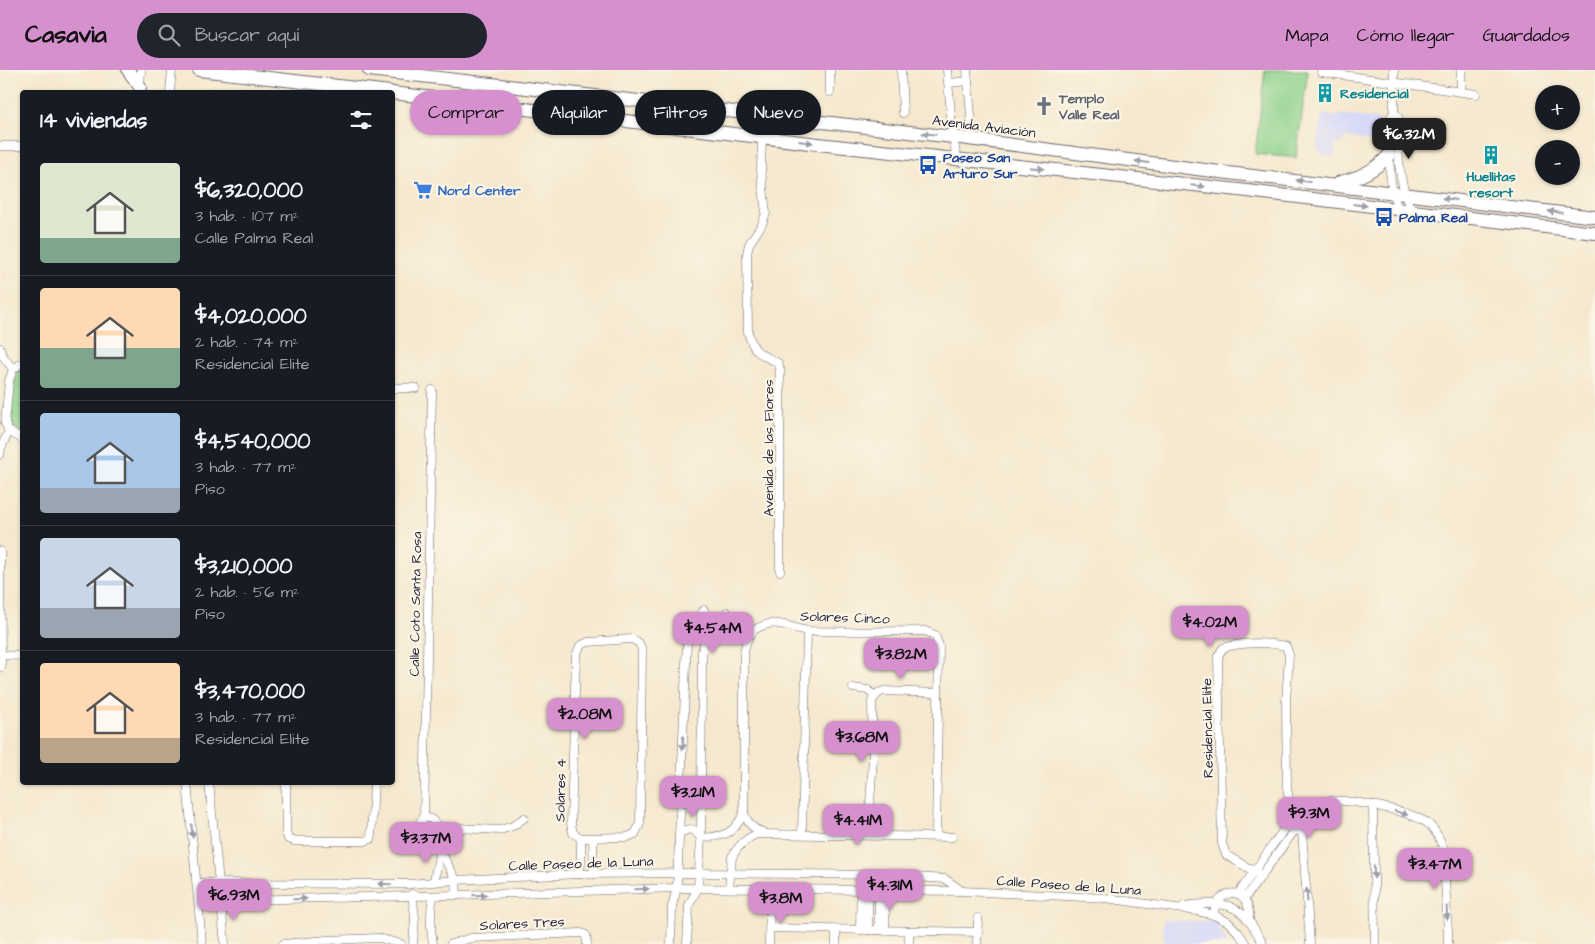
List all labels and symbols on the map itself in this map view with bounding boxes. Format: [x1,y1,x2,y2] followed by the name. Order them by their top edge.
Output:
[1314,82,1336,104] building icon: Residencial
[1340,84,1410,104] place label: Residencial
[1058,89,1120,125] place label: Templo Valle Real
[1033,95,1055,117] church icon: Templo Valle Real
[931,111,1037,143] street label: Avenida Aviación
[1368,118,1450,160] pin: $6.32M
[921,130,937,138] one-way arrow
[798,138,814,146] one-way arrow
[1480,144,1502,166] building icon: Huellitas resort
[943,148,1018,184] place label: Paseo San Arturo Sur
[917,154,939,176] bus stop icon: Paseo San Arturo Sur
[1134,157,1150,165] one-way arrow
[1029,164,1045,172] one-way arrow
[1466,167,1516,203] place label: Huellitas resort
[1295,177,1311,185] one-way arrow
[412,179,434,201] supermarket icon: Nord Center
[438,181,521,201] place label: Nord Center
[1191,182,1207,190] one-way arrow
[1441,195,1457,203] one-way arrow
[1352,201,1368,209] one-way arrow
[1373,206,1395,228] bus stop icon: Palma Real
[1399,208,1469,228] place label: Palma Real
[1547,208,1563,216] one-way arrow
[759,379,779,517] street label: Avenida de las Flores
[405,531,427,677] street label: Calle Coto Santa Rosa
[800,606,890,630] street label: Solares Cinco
[1169,606,1251,648] pin: $4.02M
[672,612,754,654] pin: $4.54M
[860,638,942,680] pin: $3.82M
[1197,677,1219,778] street label: Residencial Elite
[544,698,626,740] pin: $2.08M
[821,720,903,763] pin: $3.68M
[678,736,686,752] one-way arrow
[550,758,572,822] street label: Solares 4
[652,776,734,818] pin: $3.21M
[1274,796,1344,839] pin: $9.3M
[817,804,899,846] pin: $4.41M
[1394,809,1409,817] one-way arrow
[385,822,467,864] pin: $3.37M
[188,823,196,839] one-way arrow
[1394,848,1476,890] pin: $3.47M
[508,851,654,877] street label: Calle Paseo de la Luna
[1370,864,1378,880] one-way arrow
[849,868,931,911] pin: $4.31M
[996,871,1142,901] street label: Calle Paseo de la Luna
[193,878,275,921] pin: $6.93M
[376,880,392,888] one-way arrow
[746,882,816,924] pin: $3.8M
[634,885,650,893] one-way arrow
[1302,887,1310,903] one-way arrow
[472,890,488,898] one-way arrow
[292,895,308,903] one-way arrow
[1444,905,1452,921] one-way arrow
[479,912,565,936] street label: Solares Tres

